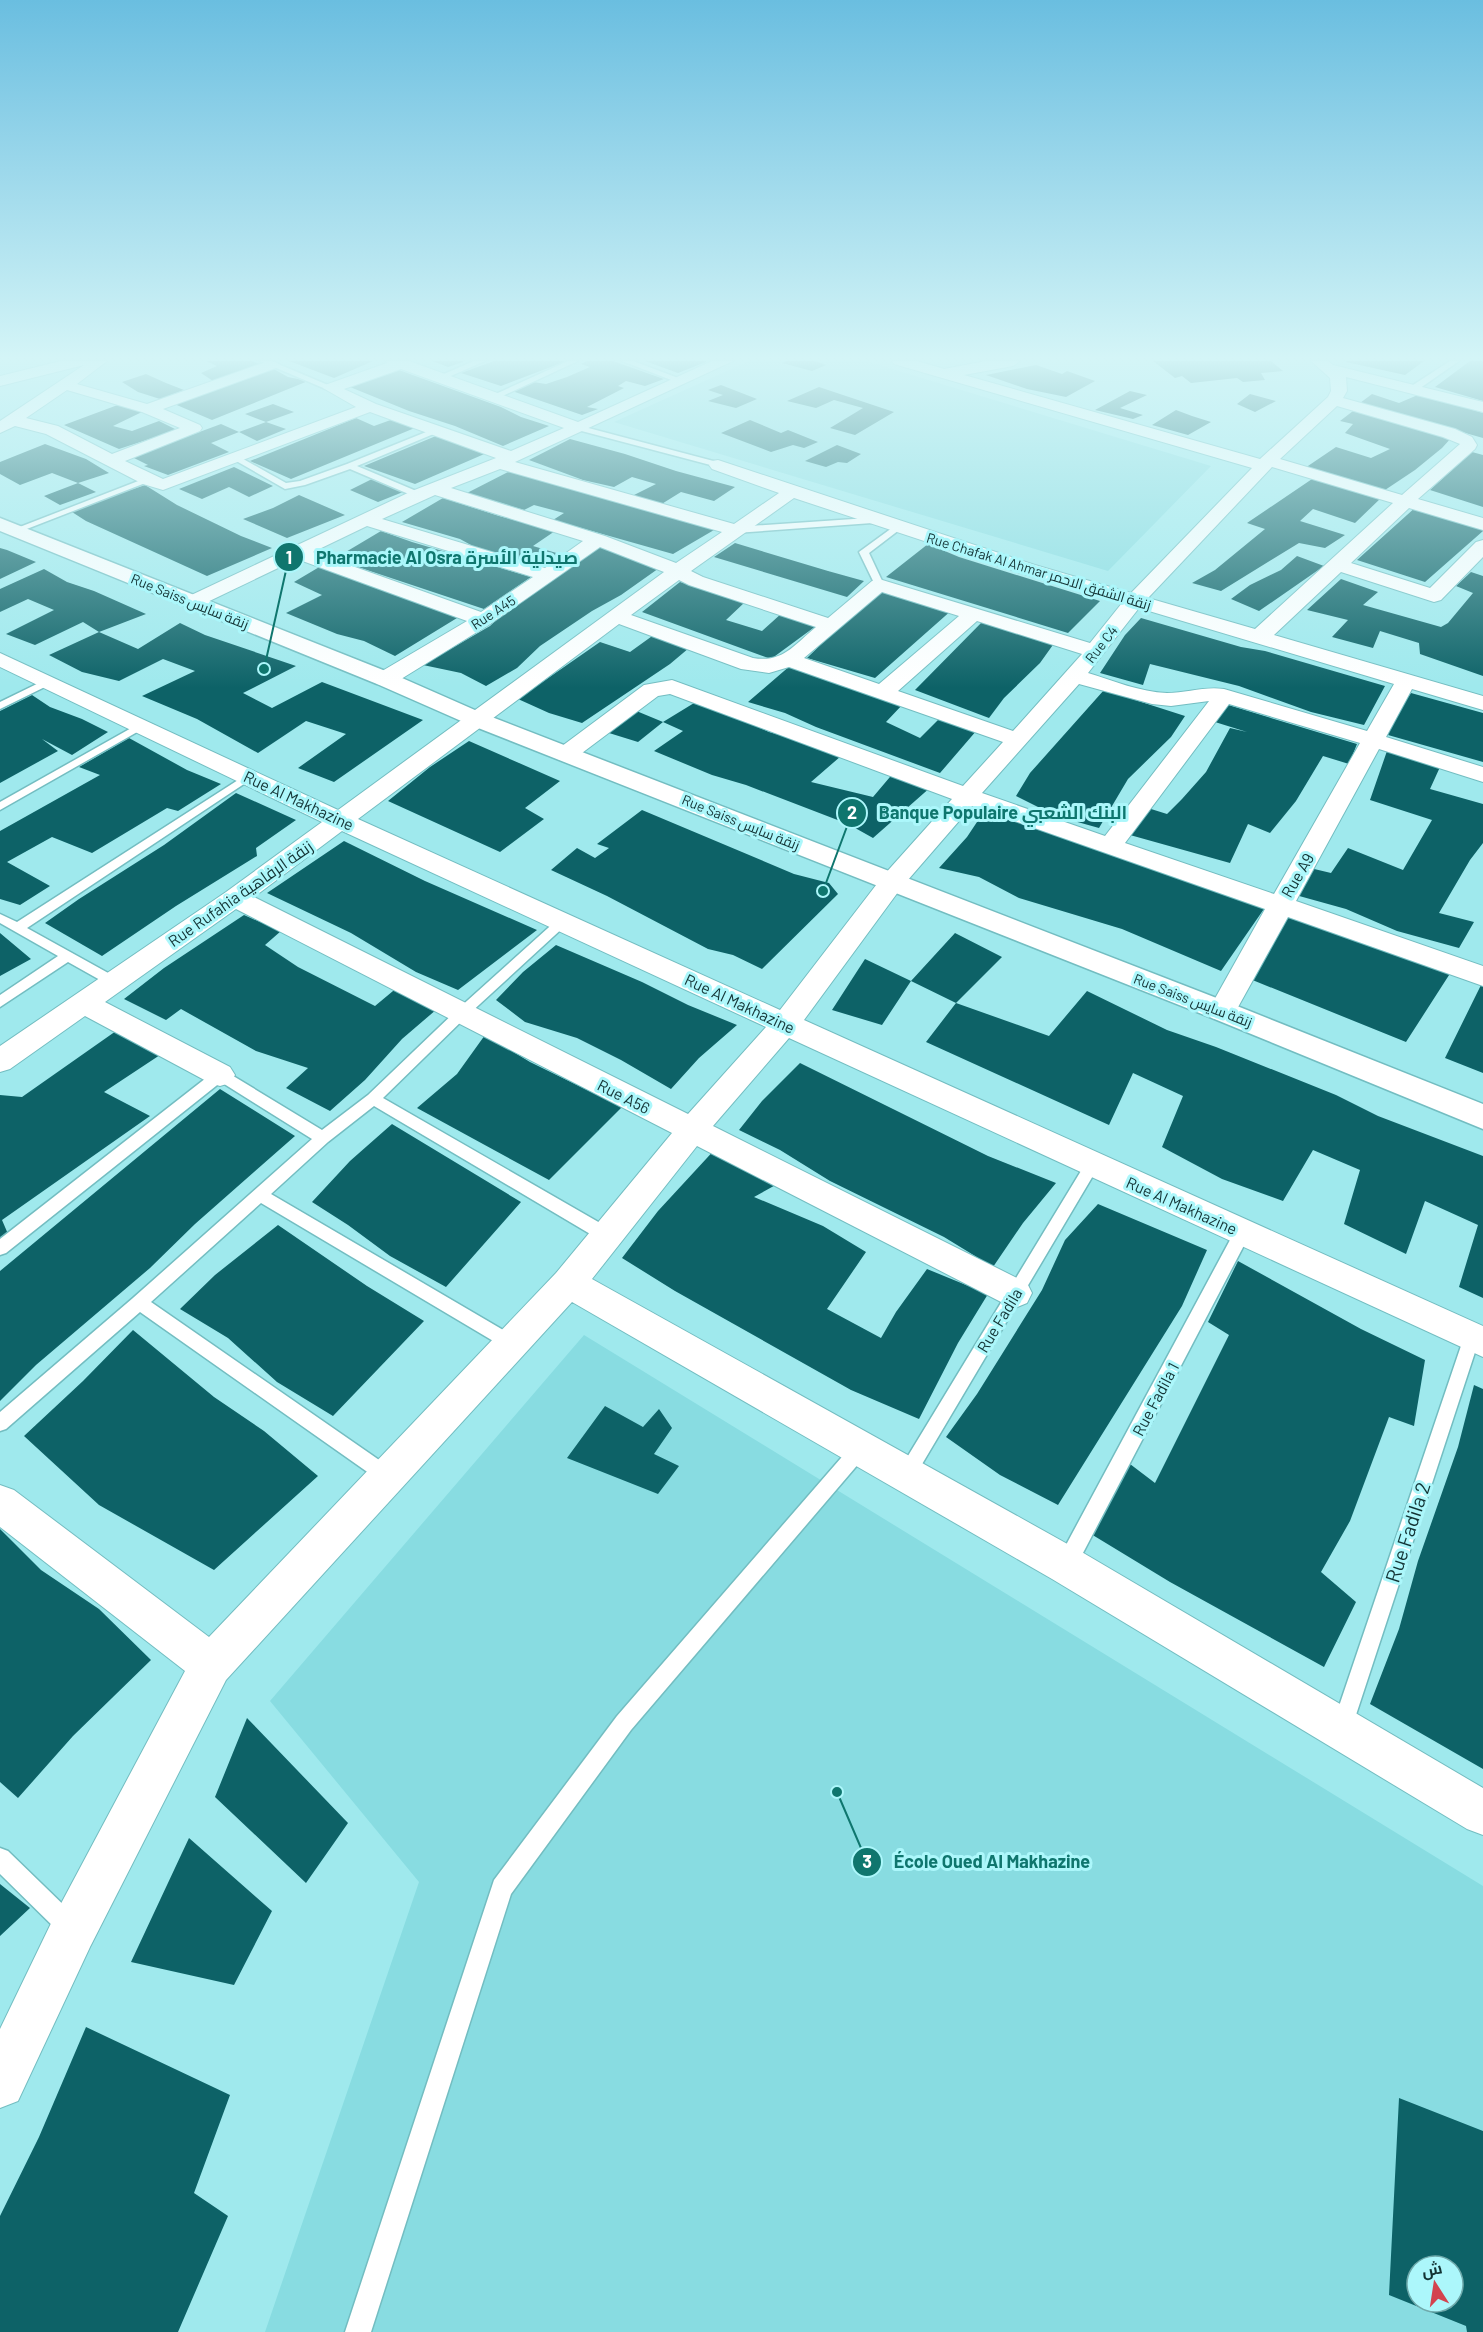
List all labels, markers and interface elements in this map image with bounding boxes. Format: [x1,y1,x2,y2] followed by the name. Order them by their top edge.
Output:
[924,529,1153,614] street label: Rue Chafak Al Ahmar زنقة الشفق الاحمر
[274,539,590,575] callout: Pharmacie Al Osra صيدلية الأسرة
[286,546,292,568] text: 1
[316,546,578,569] text: Pharmacie Al Osra صيدلية الأسرة
[129,570,251,632] street label: Rue Saiss زنقة سايس
[468,591,518,633] street label: Rue A45
[1081,622,1121,666] street label: Rue C4
[241,766,357,834] street label: Rue Al Makhazine
[680,791,802,853] street label: Rue Saiss زنقة سايس
[837,795,1139,831] callout: Banque Populaire البنك الشعبي
[847,801,857,823] text: 2
[879,801,1127,828] text: Banque Populaire البنك الشعبي
[164,836,316,951] street label: Rue Rufahia زنقة الرفاهية
[1277,849,1317,901] street label: Rue A9
[682,969,798,1037] street label: Rue Al Makhazine
[1131,970,1255,1030] street label: Rue Saiss زنقة سايس
[595,1075,653,1117] street label: Rue A56
[1124,1172,1240,1238] street label: Rue Al Makhazine
[972,1284,1026,1356] street label: Rue Fadila
[1128,1359,1182,1439] street label: Rue Fadila 1
[1379,1479,1435,1585] street label: Rue Fadila 2
[852,1844,1102,1880] callout: École Oued Al Makhazine
[862,1850,872,1872] text: 3
[894,1850,1090,1872] text: École Oued Al Makhazine
[1405,2254,1465,2314] north arrow
[1420,2257,1444,2281] text: ش

